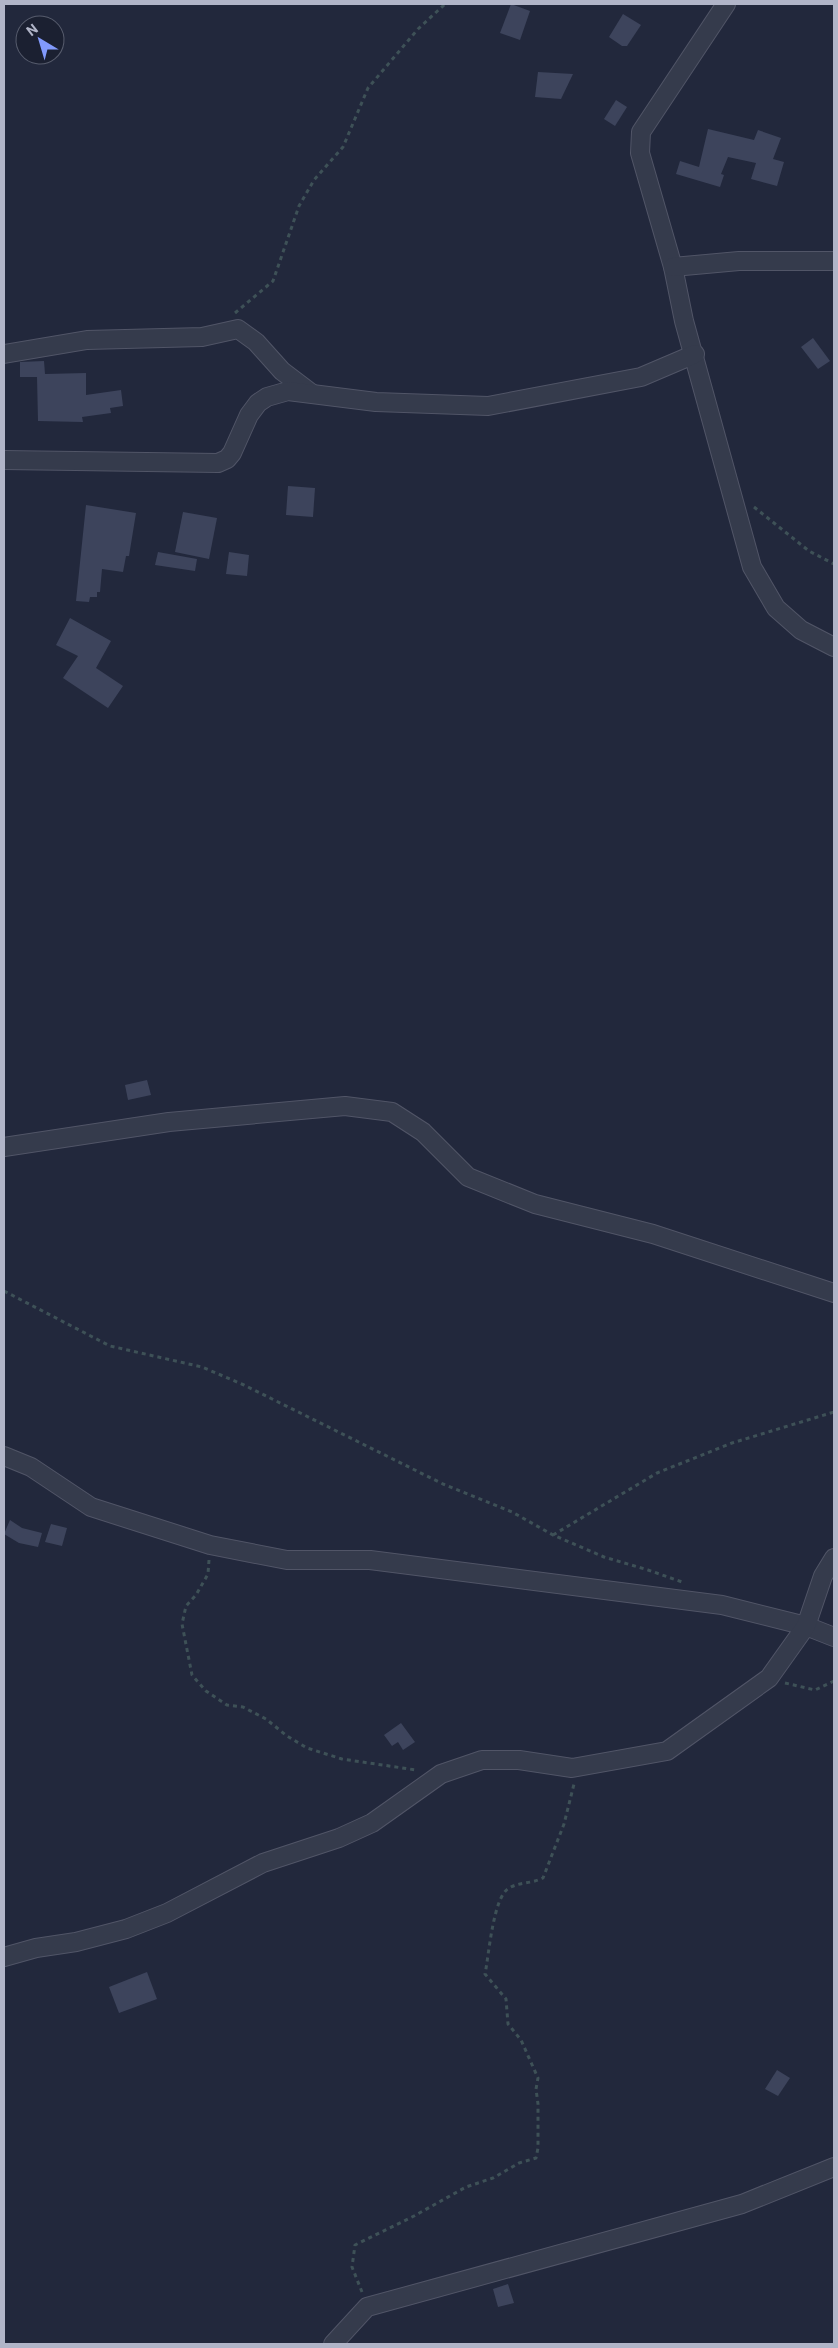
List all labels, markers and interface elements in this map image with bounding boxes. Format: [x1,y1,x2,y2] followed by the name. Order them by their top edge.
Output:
[15,15,65,65] north arrow
[23,20,41,39] text: N

